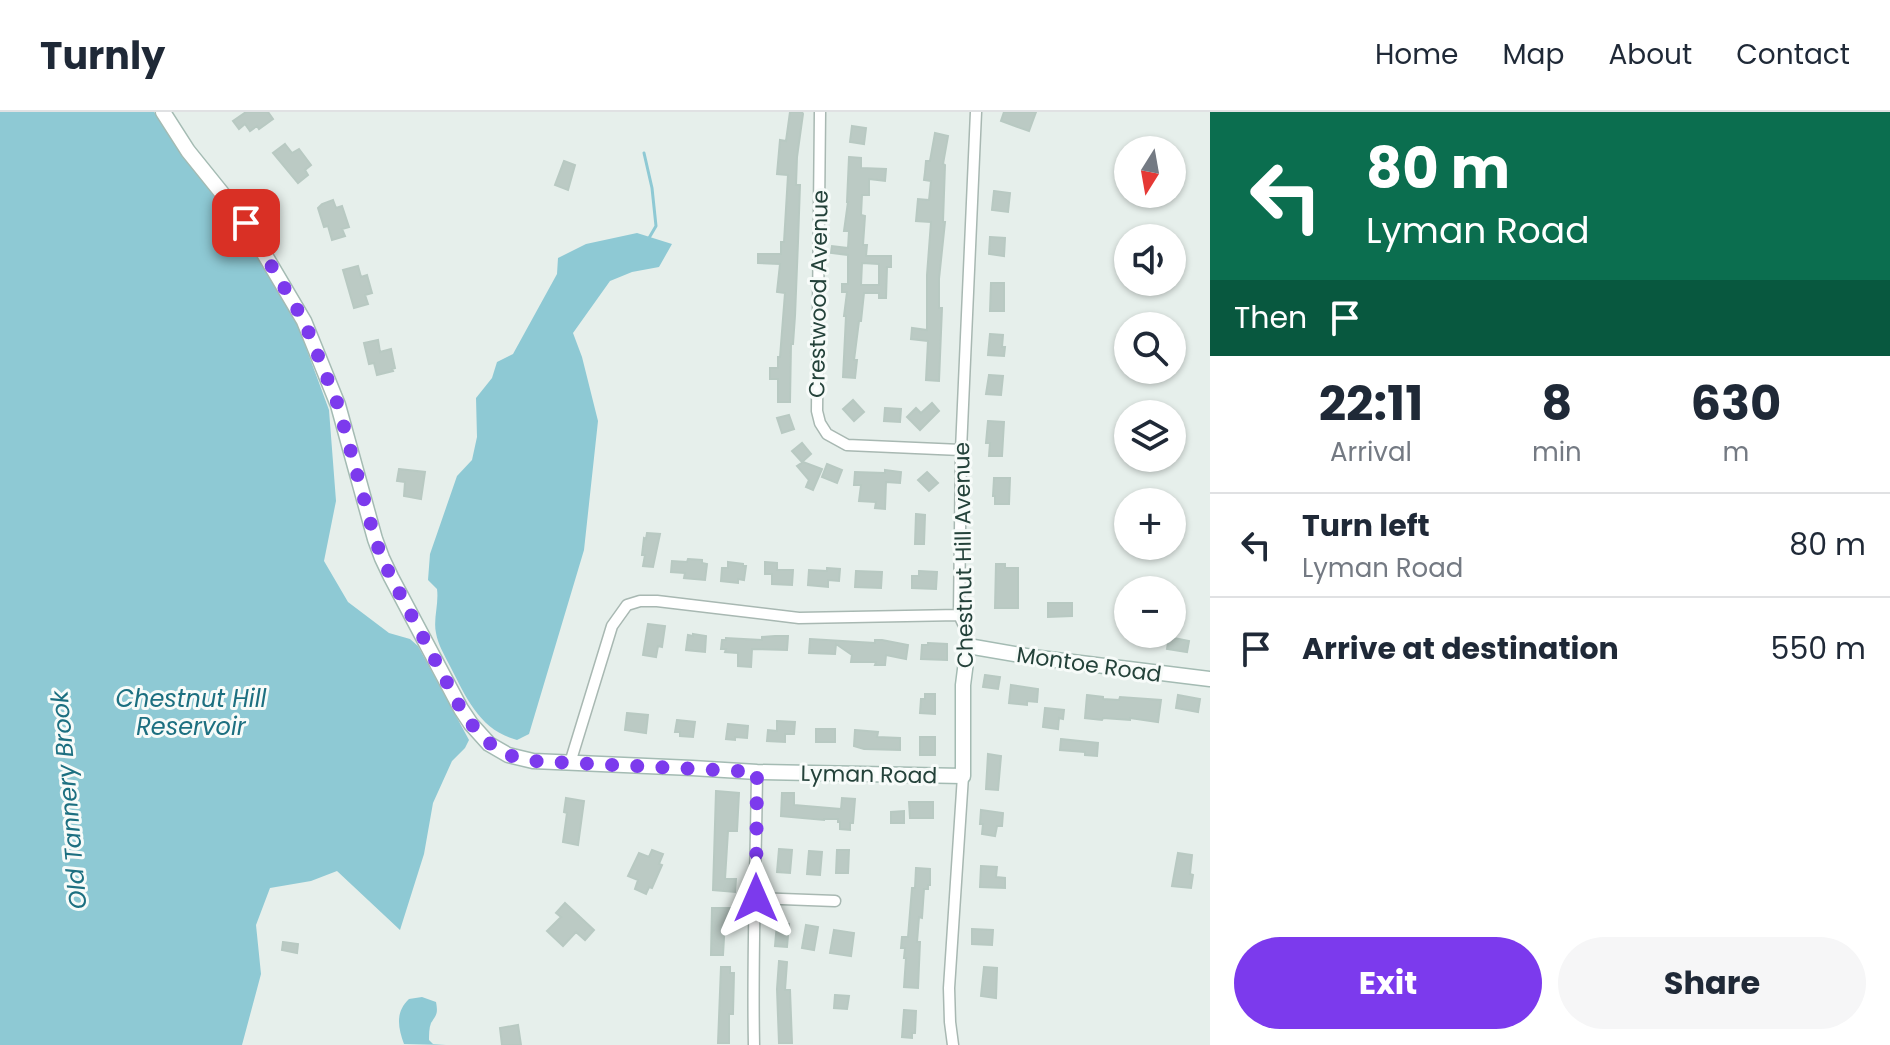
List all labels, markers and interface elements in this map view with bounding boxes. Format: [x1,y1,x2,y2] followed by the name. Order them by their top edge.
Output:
[40,29,165,82] text: Turnly
[1375,35,1458,74] text: Home
[1502,35,1564,74] text: Map
[1608,35,1692,74] text: About
[1736,35,1850,74] text: Contact
[1366,129,1510,208] text: 80 m
[1114,136,1186,208] north arrow
[1114,136,1186,648] map controls
[1234,144,1338,248] icon: left
[212,189,280,257] pin
[801,190,836,398] street label: Crestwood Avenue
[224,201,268,245] icon: arrive
[1366,205,1590,256] text: Lyman Road
[1114,224,1186,296] button: sound
[1234,296,1307,339] text: Then
[1323,296,1367,340] icon: arrive
[1114,312,1186,384] button: search
[1319,370,1423,437] text: 22:11
[1541,370,1572,437] text: 8
[1690,370,1781,437] text: 630
[1114,400,1186,472] button: layers
[1330,434,1412,470] text: Arrival
[1532,434,1582,470] text: min
[1722,434,1749,470] text: m
[946,442,981,668] street label: Chestnut Hill Avenue
[1114,488,1186,560] button: +
[1302,504,1430,547] text: Turn left
[1234,523,1278,567] icon: left
[1789,523,1866,566] text: 80 m
[1302,550,1463,586] text: Lyman Road
[1114,576,1186,648] button: −
[1234,627,1278,671] icon: arrive
[1302,627,1619,670] text: Arrive at destination
[1771,627,1866,670] text: 550 m
[1015,639,1163,690] street label: Montoe Road
[116,682,267,743] water label: Chestnut Hill Reservoir
[42,688,94,911] water label: Old Tannery Brook
[800,758,938,791] street label: Lyman Road
[714,856,798,940] position arrow
[1234,937,1542,1029] button: Exit
[1558,937,1866,1029] button: Share

